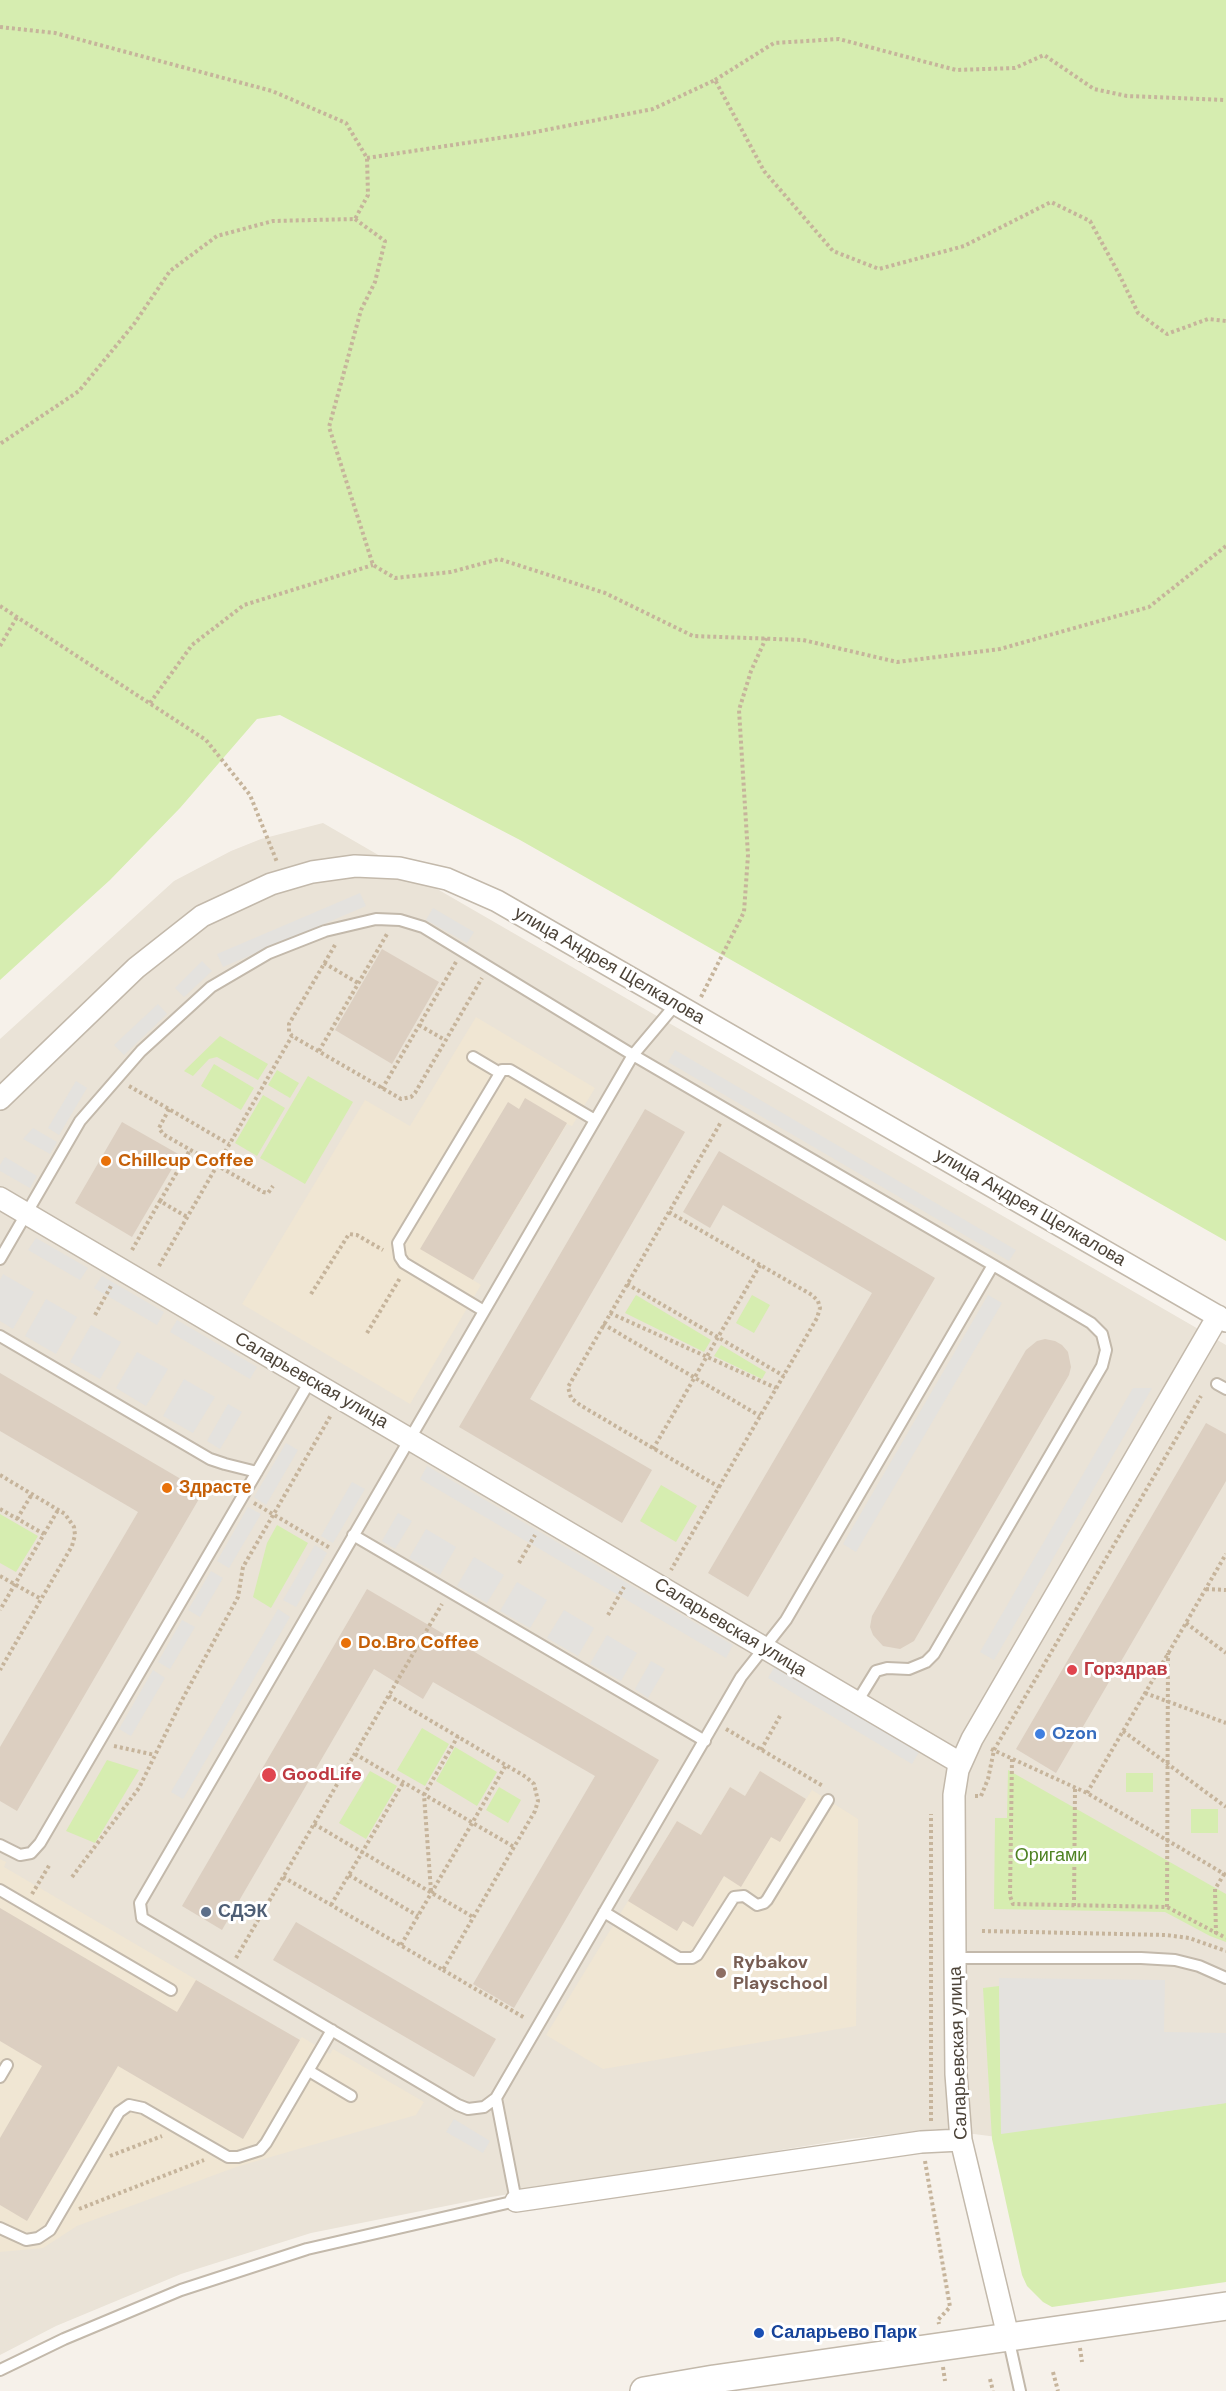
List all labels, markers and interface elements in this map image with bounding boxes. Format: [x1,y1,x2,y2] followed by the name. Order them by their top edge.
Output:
[510,903,708,1029] street label: улица Андрея Щелкалова
[931,1145,1129,1271] street label: улица Андрея Щелкалова
[118,1150,254,1172] place label: Chillcup Coffee
[99,1154,113,1168] marker: Chillcup Coffee
[230,1328,392,1434] street label: Саларьевская улица
[179,1477,252,1499] place label: Здрасте
[160,1481,174,1495] marker: Здрасте
[650,1574,810,1682] street label: Саларьевская улица
[358,1632,479,1654] place label: Do.Bro Coffee
[339,1636,353,1650] marker: Do.Bro Coffee
[1084,1659,1168,1681] place label: Горздрав
[1065,1663,1079,1677] marker: Горздрав
[1052,1723,1097,1745] place label: Ozon
[1033,1727,1047,1741] marker: Ozon
[282,1764,362,1786] place label: GoodLife
[260,1766,278,1784] marker: GoodLife
[1015,1845,1087,1867] park label: Оригами
[218,1901,267,1923] place label: СДЭК
[199,1905,213,1919] marker: СДЭК
[733,1952,828,1994] place label: Rybakov Playschool
[714,1966,728,1980] marker: Rybakov Playschool
[945,1966,973,2140] street label: Саларьевская улица
[771,2322,917,2344] place label: Саларьево Парк
[752,2326,766,2340] marker: Саларьево Парк

